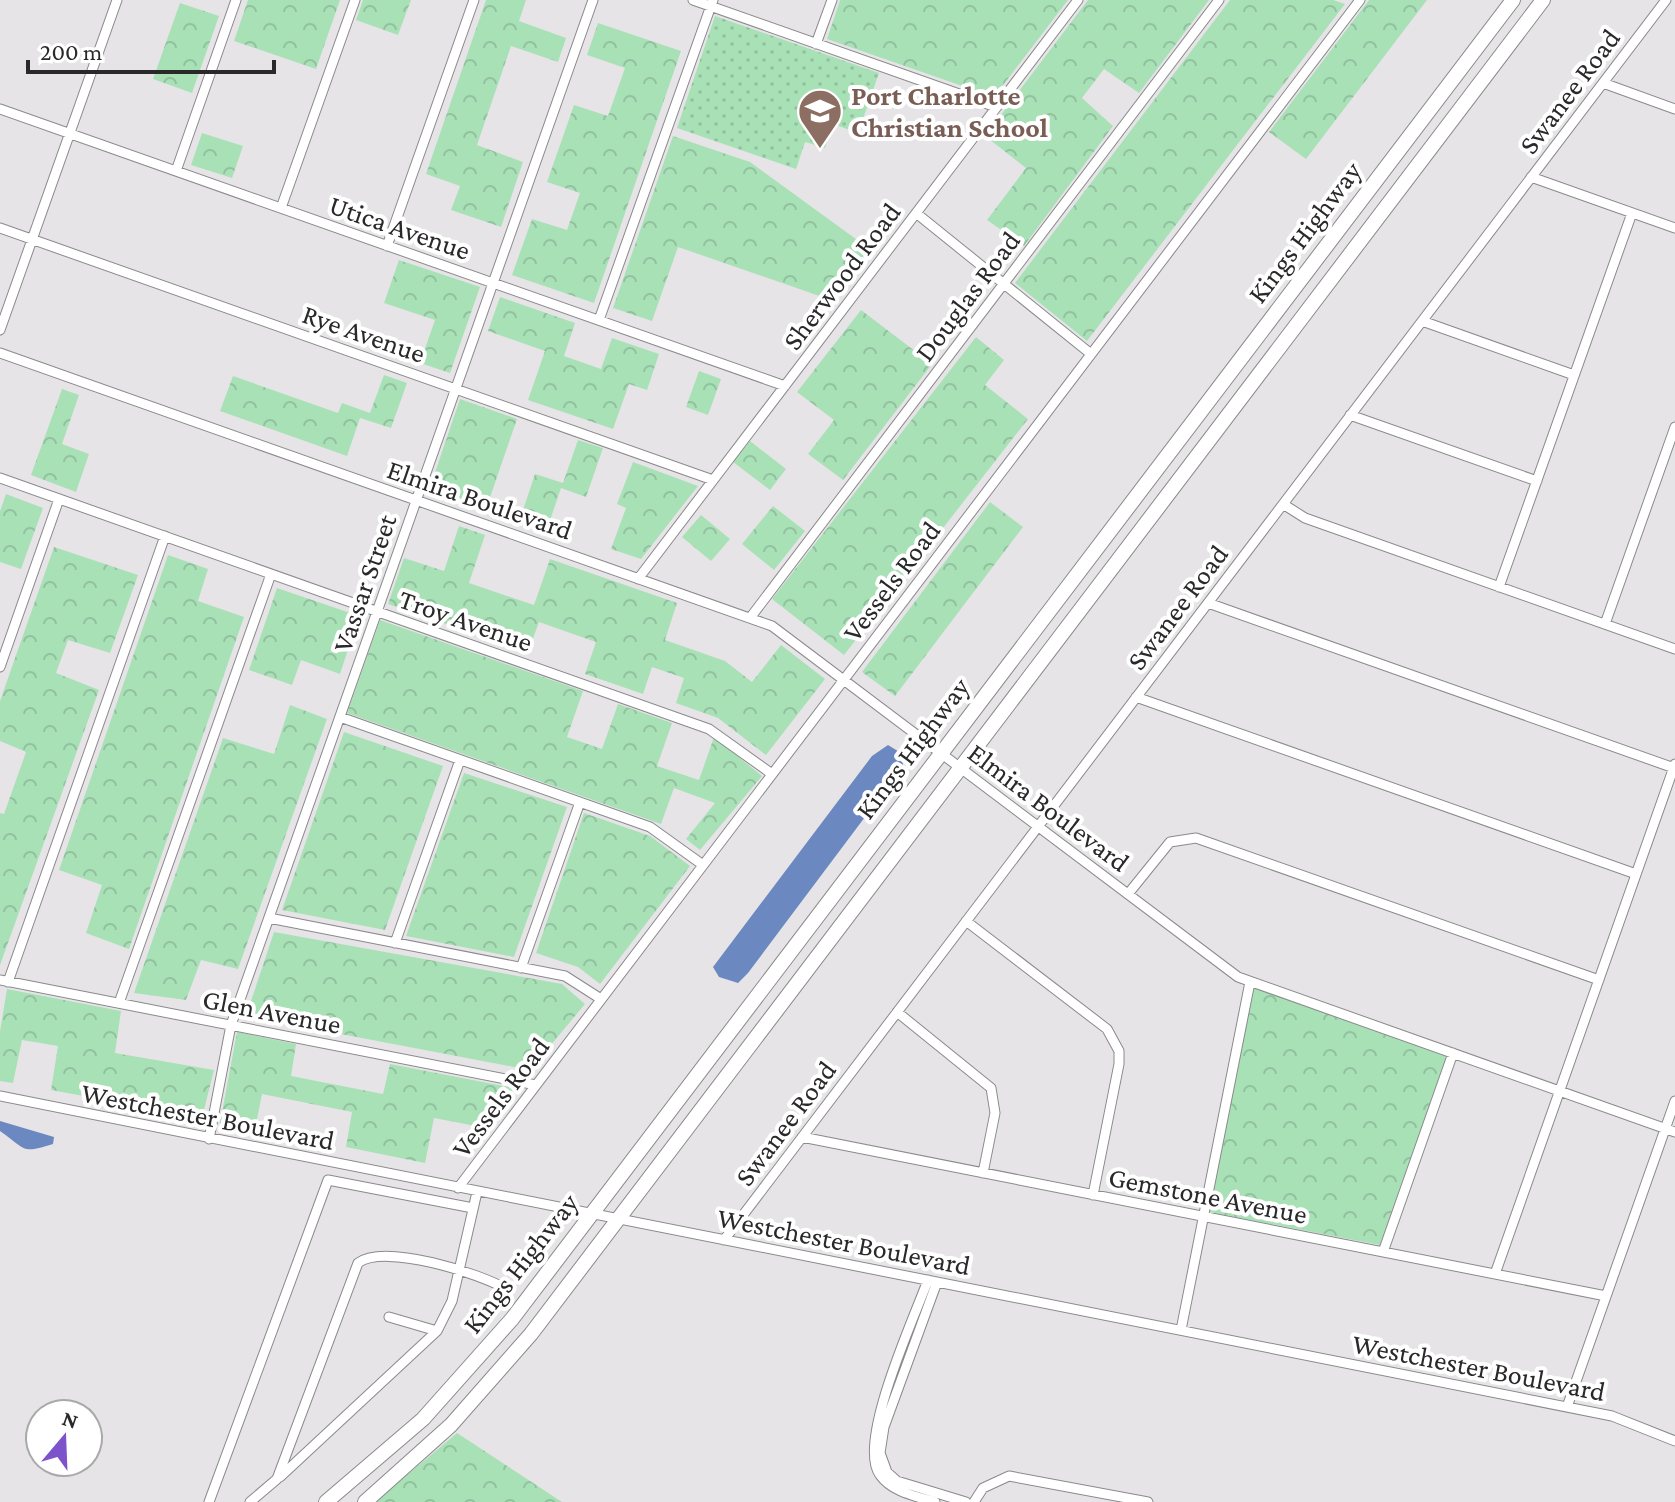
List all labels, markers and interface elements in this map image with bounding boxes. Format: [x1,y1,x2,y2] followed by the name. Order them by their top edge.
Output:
[1513,23,1626,160] street label: Swanee Road
[28,24,274,74] scale bar
[40,38,102,65] text: 200 m
[851,80,1048,143] place label: Port Charlotte Christian School
[796,87,844,150] school or university icon: Port Charlotte Christian School
[1241,155,1368,309] street label: Kings Highway
[325,189,474,266] street label: Utica Avenue
[776,197,907,356] street label: Sherwood Road
[909,225,1026,367] street label: Douglas Road
[298,298,429,369] street label: Rye Avenue
[383,453,577,546] street label: Elmira Boulevard
[326,510,403,656] street label: Vassar Street
[836,515,947,647] street label: Vessels Road
[1121,539,1234,676] street label: Swanee Road
[395,583,537,658] street label: Troy Avenue
[849,671,976,825] street label: Kings Highway
[962,737,1135,878] street label: Elmira Boulevard
[200,983,344,1040] street label: Glen Avenue
[445,1031,556,1163] street label: Vessels Road
[729,1055,842,1192] street label: Swanee Road
[79,1077,337,1156] street label: Westchester Boulevard
[1106,1161,1310,1230] street label: Gemstone Avenue
[456,1187,585,1339] street label: Kings Highway
[715,1202,973,1281] street label: Westchester Boulevard
[1350,1328,1608,1407] street label: Westchester Boulevard
[24,1398,104,1478] north arrow
[59,1405,82,1434] text: N

